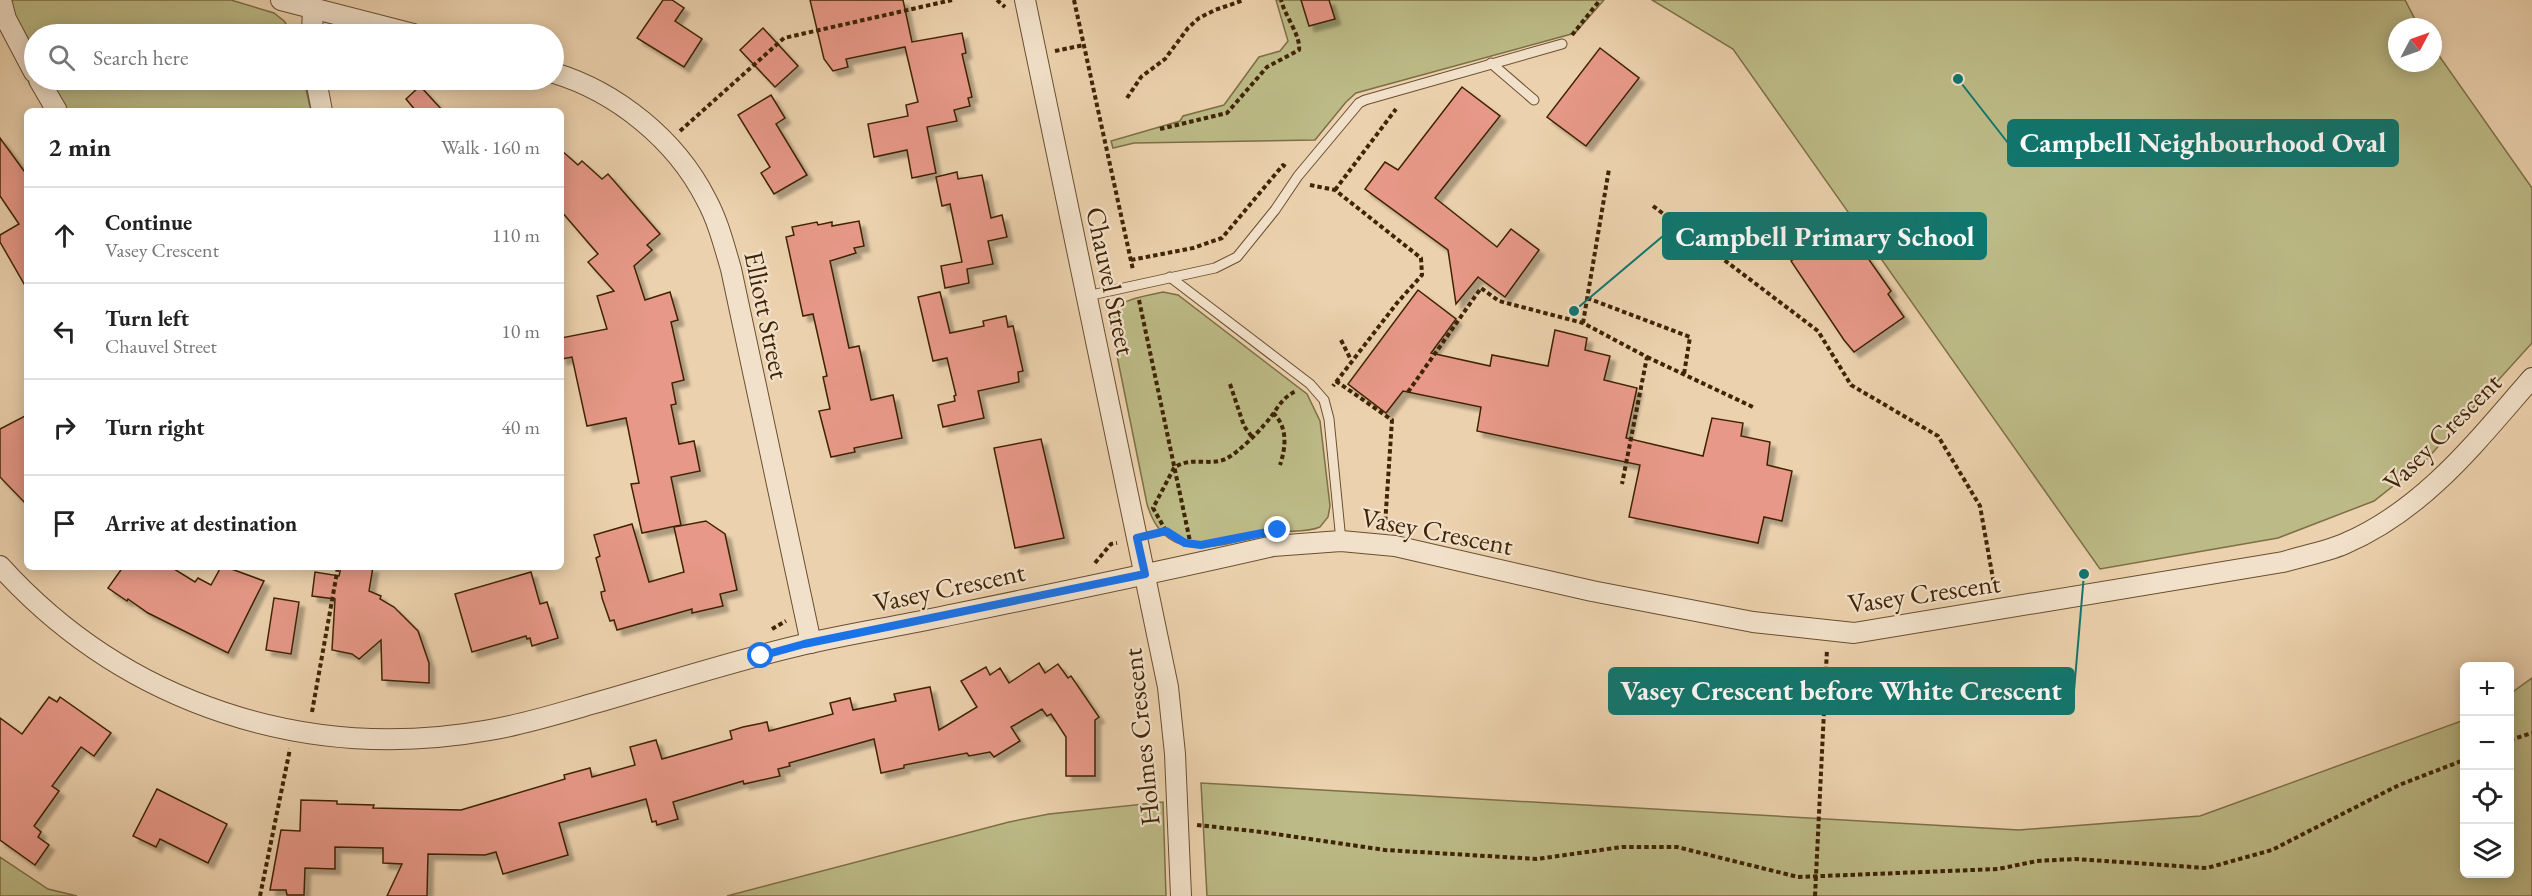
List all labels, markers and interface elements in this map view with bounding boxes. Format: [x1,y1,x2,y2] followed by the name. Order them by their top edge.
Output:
[2388,18,2442,72] north arrow
[24,24,564,90] search box
[45,41,78,74] icon: search
[93,43,188,72] text: Search here
[2008,120,2398,166] callout: Campbell Neighbourhood Oval
[2020,124,2386,160] text: Campbell Neighbourhood Oval
[48,130,111,164] text: 2 min
[441,134,540,160] text: Walk · 160 m
[1078,204,1144,359] street label: Chauvel Street
[105,208,192,237] text: Continue
[1663,213,1986,259] callout: Campbell Primary School
[1676,218,1974,254] text: Campbell Primary School
[48,219,81,252] icon: ahead
[492,222,540,248] text: 110 m
[105,237,219,263] text: Vasey Crescent
[736,248,798,383] street label: Elliott Street
[105,304,189,333] text: Turn left
[48,315,81,348] icon: left
[501,318,540,344] text: 10 m
[105,333,217,359] text: Chauvel Street
[2375,365,2509,499] street label: Vasey Crescent
[48,411,81,444] icon: right
[105,413,204,442] text: Turn right
[501,414,540,440] text: 40 m
[1358,499,1516,563] street label: Vasey Crescent
[48,507,81,540] icon: arrive
[105,509,297,538] text: Arrive at destination
[1264,516,1290,542] route end
[870,554,1028,620] street label: Vasey Crescent
[1845,565,2003,621] street label: Vasey Crescent
[747,642,773,668] route start
[1114,646,1168,827] street label: Holmes Crescent
[2460,662,2514,878] map controls
[2460,662,2514,716] button: +
[1609,668,2074,714] callout: Vasey Crescent before White Crescent
[1620,672,2062,708] text: Vasey Crescent before White Crescent
[2460,716,2514,770] button: −
[2460,770,2514,824] button: locate
[2460,824,2514,878] button: layers

